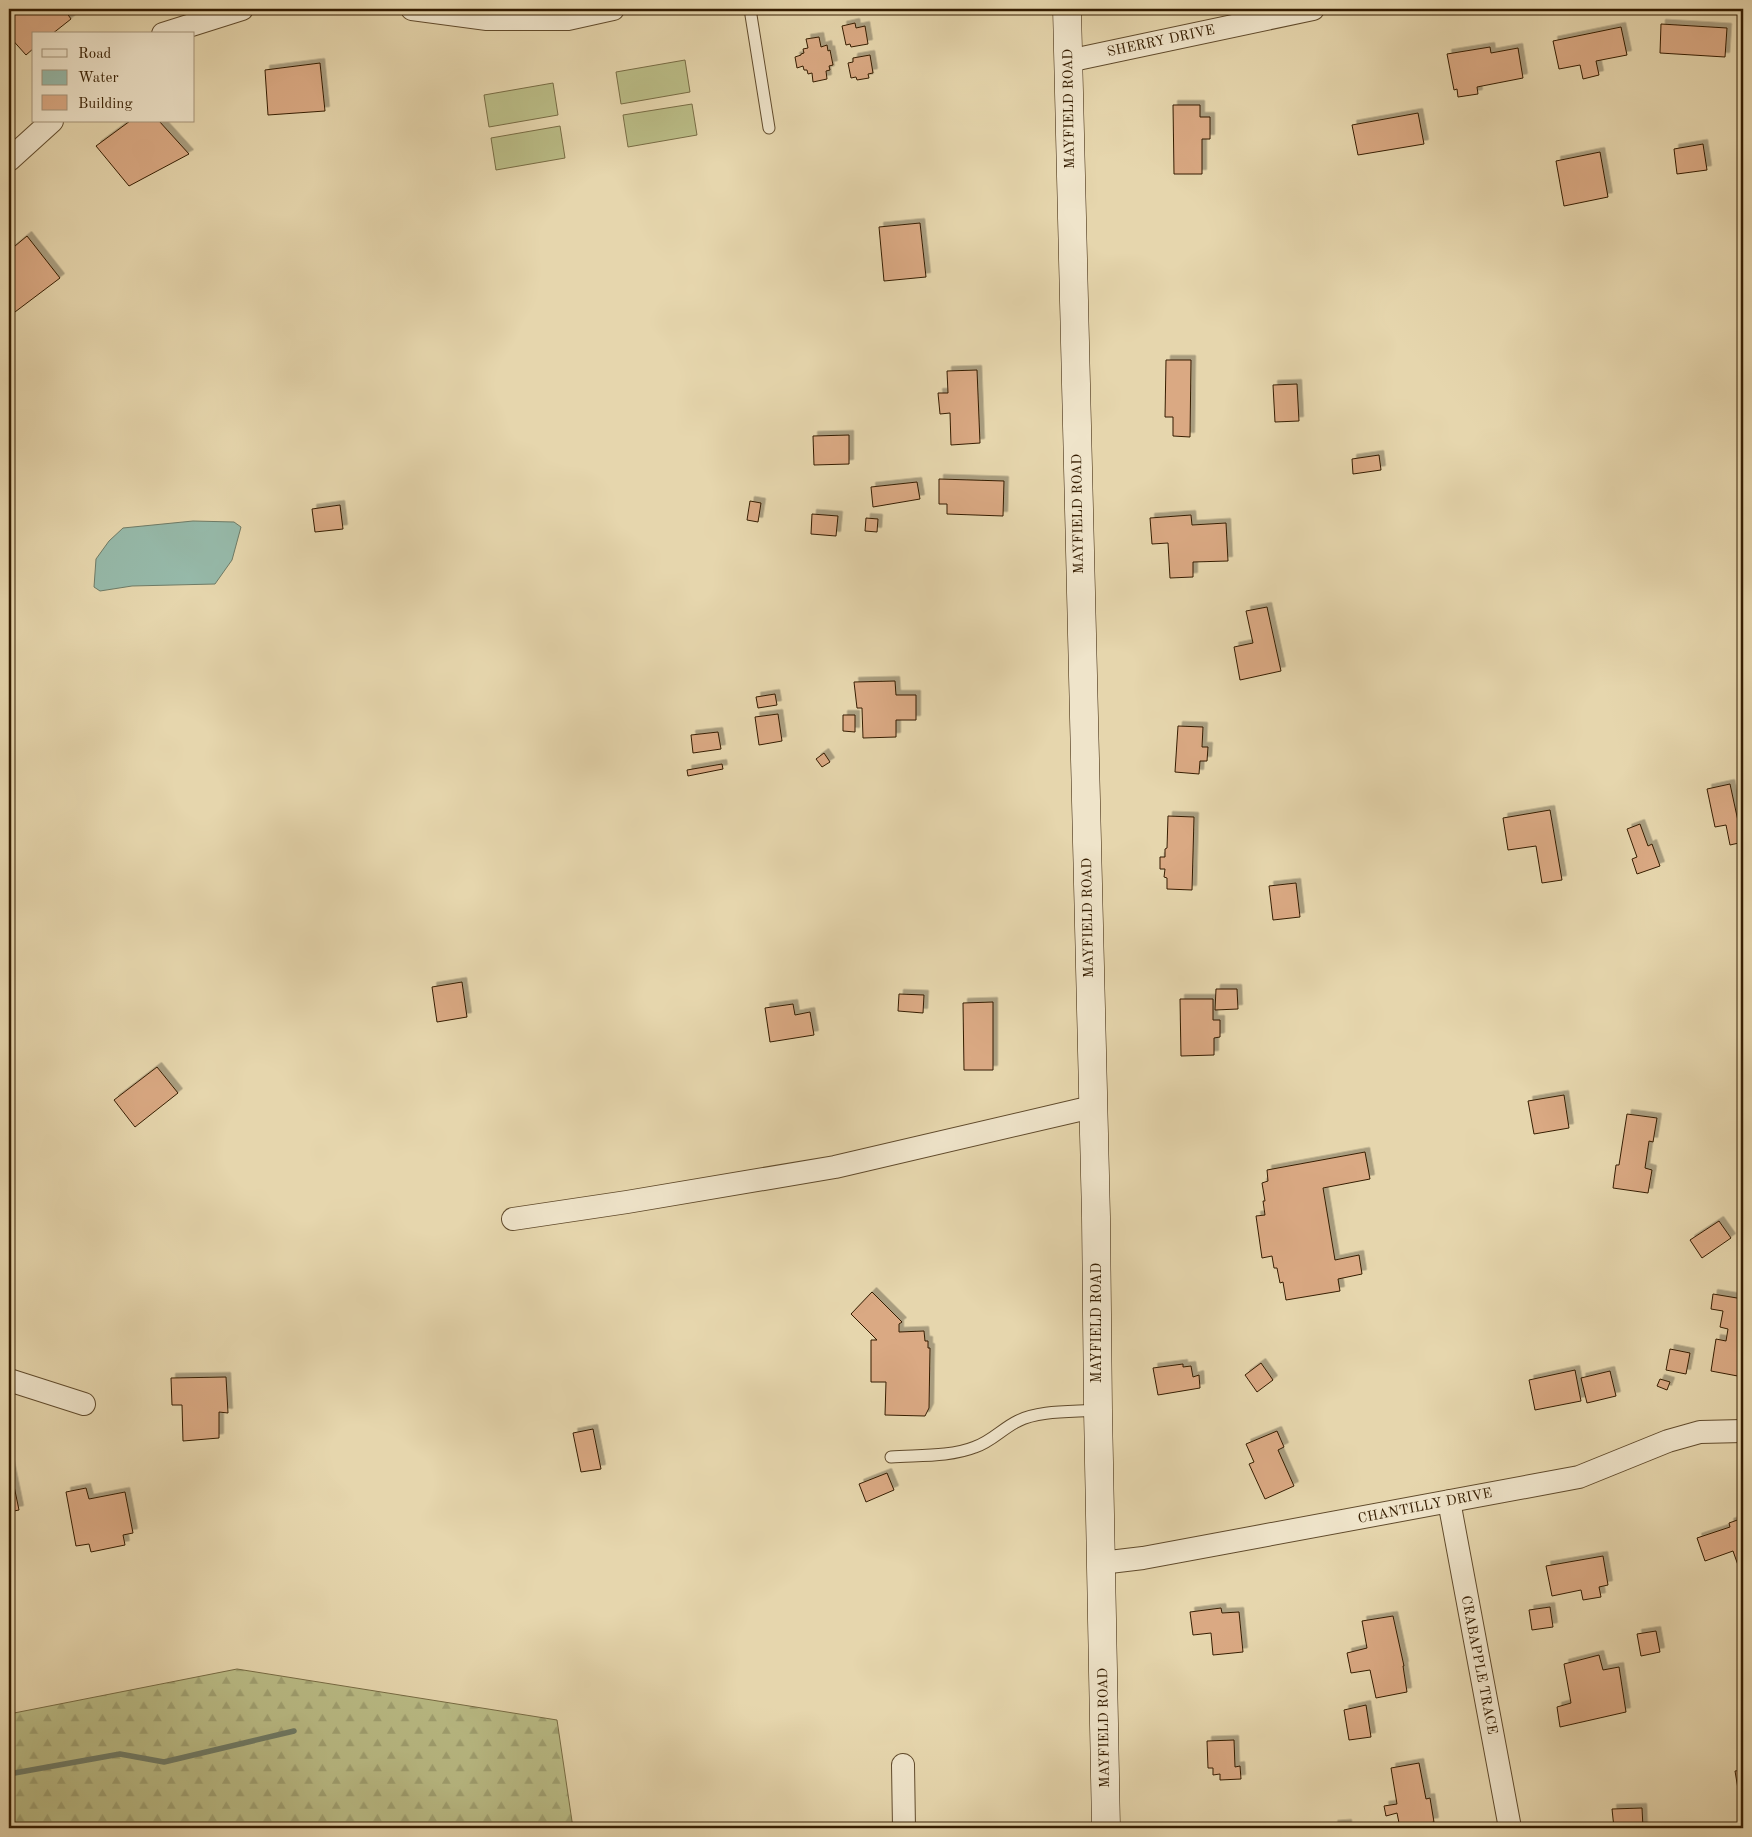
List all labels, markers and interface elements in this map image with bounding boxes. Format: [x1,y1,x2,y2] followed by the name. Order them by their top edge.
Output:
[1106,23,1216,59] street label: SHERRY DRIVE
[32,32,195,122] legend
[78,47,112,62] text: Road
[1061,49,1077,169] street label: MAYFIELD ROAD
[78,71,119,86] text: Water
[78,97,133,112] text: Building
[1070,454,1086,574] street label: MAYFIELD ROAD
[1080,858,1096,978] street label: MAYFIELD ROAD
[1090,1263,1104,1383] street label: MAYFIELD ROAD
[1357,1486,1493,1526] street label: CHANTILLY DRIVE
[1459,1594,1499,1736] street label: CRABAPPLE TRACE
[1096,1668,1112,1788] street label: MAYFIELD ROAD

